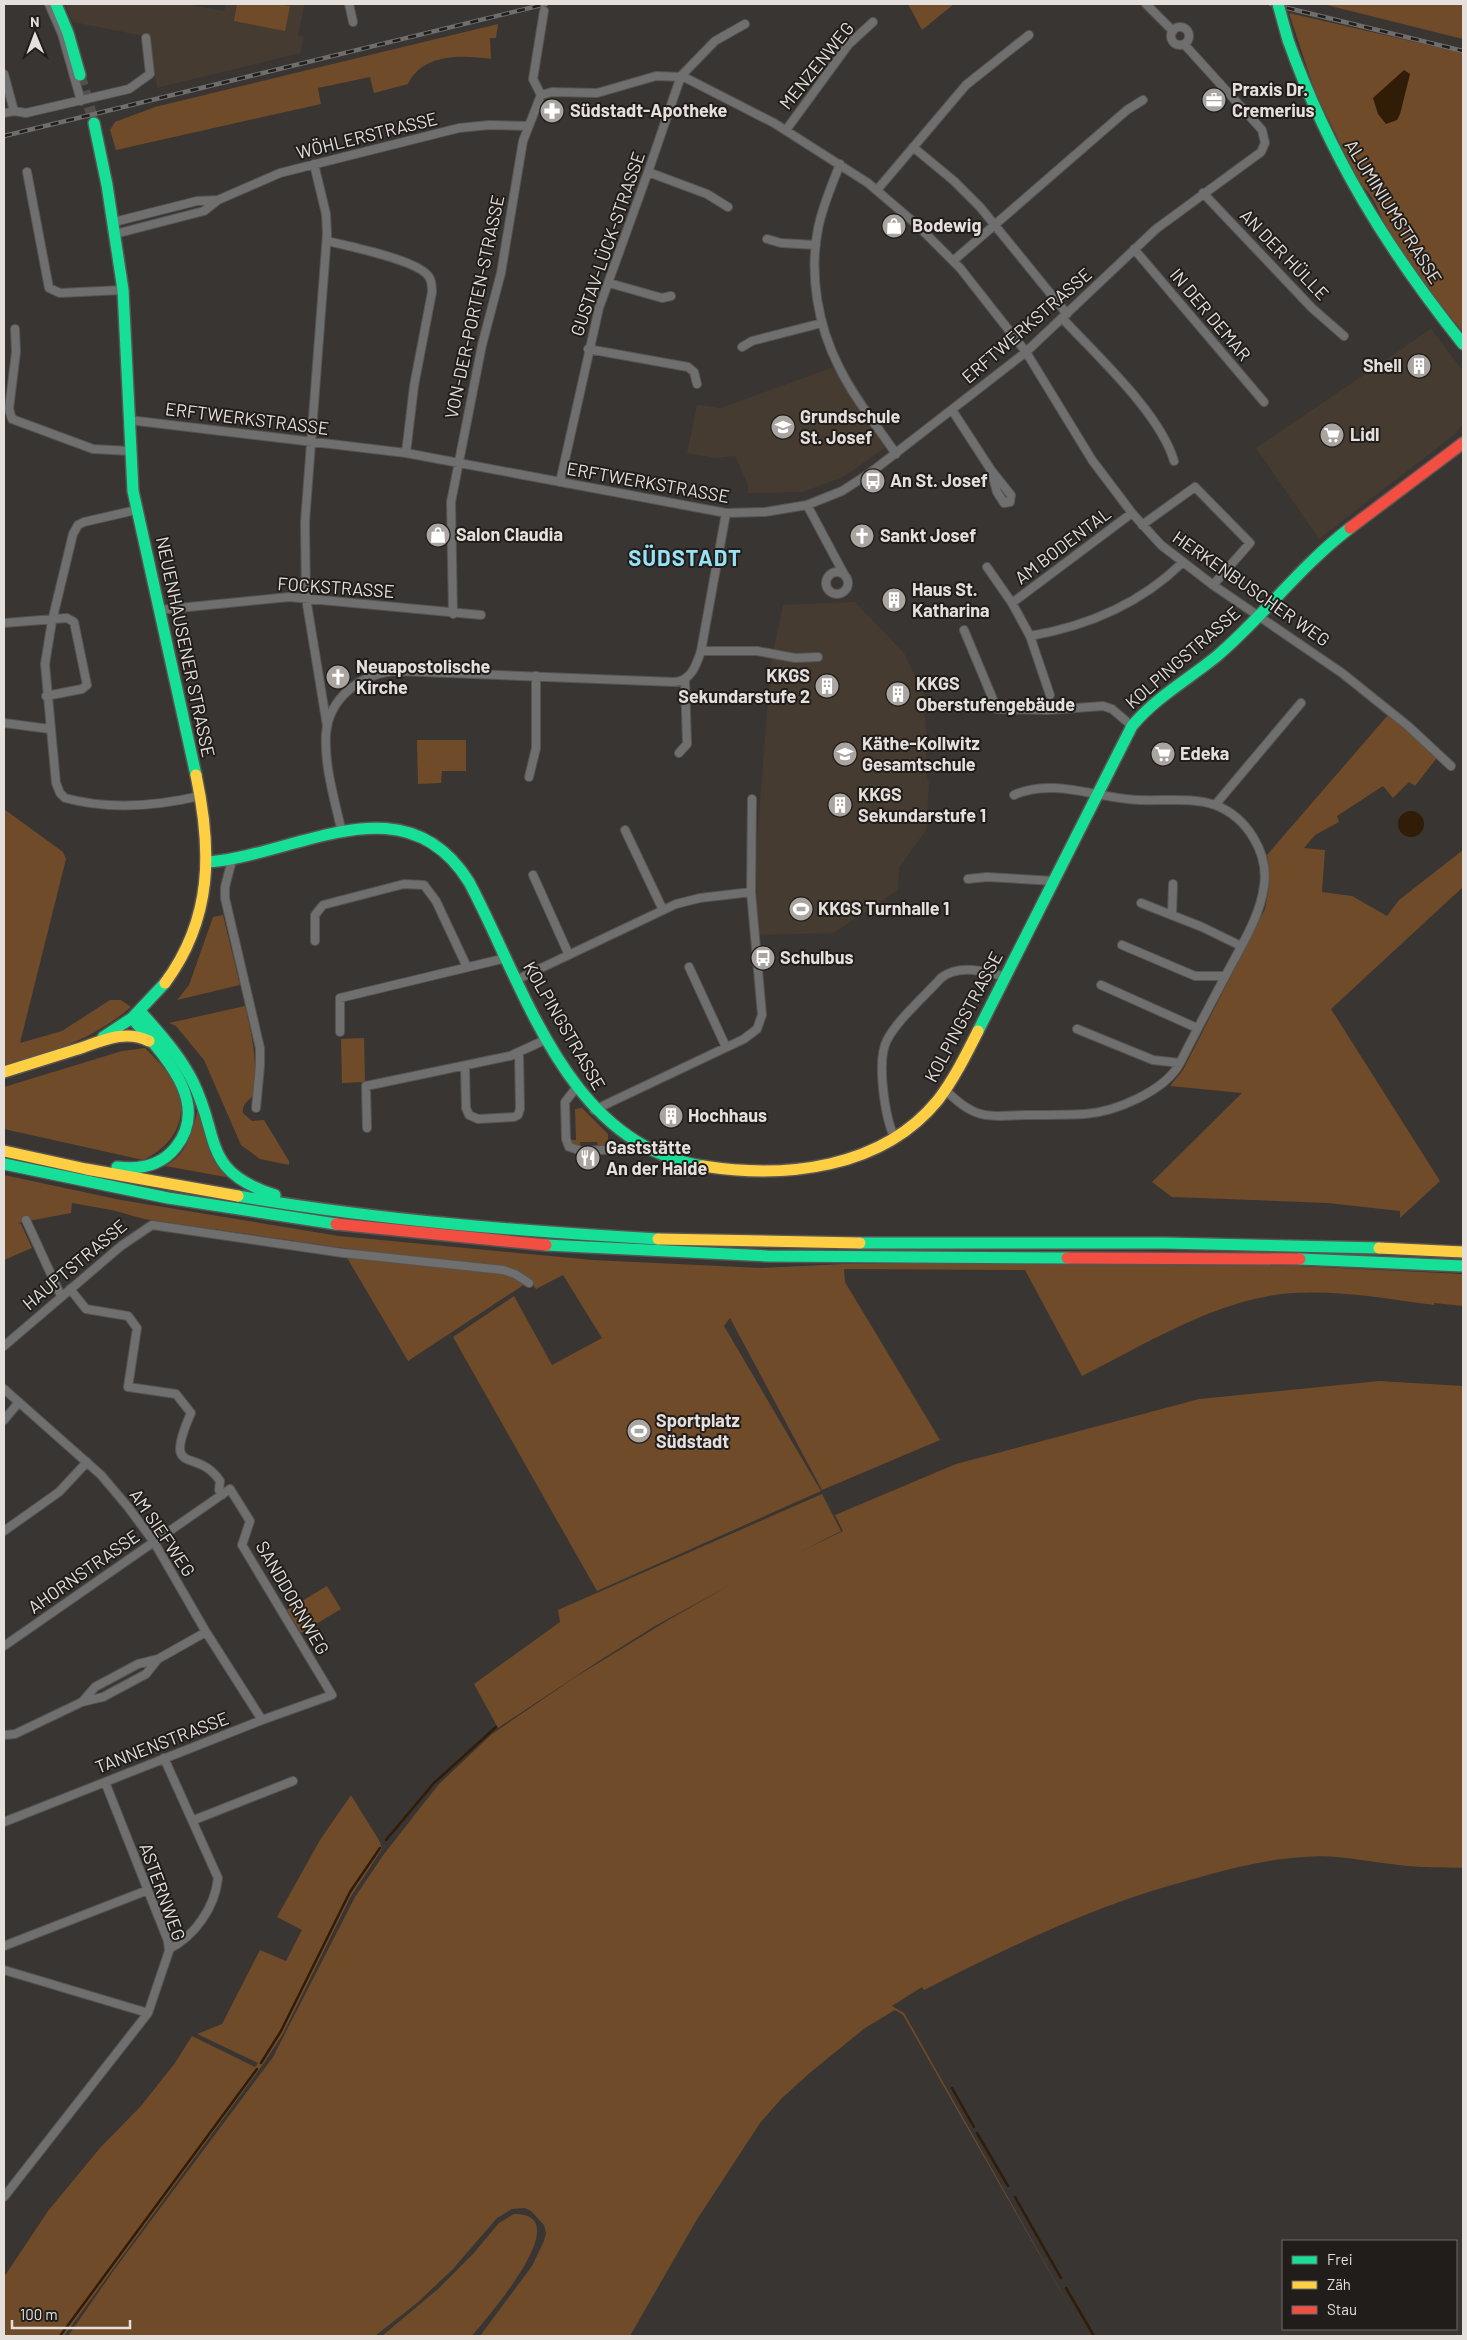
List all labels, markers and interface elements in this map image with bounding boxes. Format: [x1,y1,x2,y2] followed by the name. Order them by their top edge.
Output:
[10,10,60,60] north arrow
[30,13,40,30] text: N
[774,17,858,114] street label: MENZENWEG
[1232,78,1315,121] place label: Praxis Dr. Cremerius
[1201,87,1227,113] office icon: Praxis Dr. Cremerius
[539,98,565,124] pharmacy icon: Südstadt-Apotheke
[570,99,728,121] place label: Südstadt-Apotheke
[294,107,440,163] street label: WÖHLERSTRASSE
[1341,135,1447,288] street label: ALUMINIUMSTRASSE
[565,149,649,339] street label: GUSTAV-LÜCK-STRASSE
[440,193,509,421] street label: VON-DER-PORTEN-STRASSE
[1236,204,1334,304] street label: AN DER HÜLLE
[881,213,907,239] shop icon: Bodewig
[912,214,981,236] place label: Bodewig
[957,263,1096,388] street label: ERFTWERKSTRASSE
[1166,264,1256,365] street label: IN DER DEMAR
[1406,353,1432,379] building icon: Shell
[1363,354,1402,376] place label: Shell
[164,397,330,439] street label: ERFTWERKSTRASSE
[800,405,900,448] place label: Grundschule St. Josef
[770,414,796,440] school or university icon: Grundschule St. Josef
[1319,422,1345,448] supermarket icon: Lidl
[1350,423,1379,445] place label: Lidl
[565,457,731,507] street label: ERFTWERKSTRASSE
[860,468,886,494] bus stop icon: An St. Josef
[890,469,988,491] place label: An St. Josef
[1010,502,1115,588] street label: AM BODENTAL
[425,522,451,548] shop icon: Salon Claudia
[456,523,563,545] place label: Salon Claudia
[849,523,875,549] church icon: Sankt Josef
[880,524,976,546] place label: Sankt Josef
[1169,526,1334,651] street label: HERKENBUSCHER WEG
[152,534,220,759] street label: NEUENHAUSENER STRASSE
[628,544,742,570] district label: SÜDSTADT
[277,572,395,602] street label: FOCKSTRASSE
[912,578,990,621] place label: Haus St. Katharina
[881,587,907,613] building icon: Haus St. Katharina
[1120,601,1244,713] street label: KOLPINGSTRASSE
[356,655,491,698] place label: Neuapostolische Kirche
[325,664,351,690] church icon: Neuapostolische Kirche
[678,664,810,707] place label: KKGS Sekundarstufe 2
[916,672,1075,715] place label: KKGS Oberstufengebäude
[814,673,840,699] building icon: KKGS Sekundarstufe 2
[885,681,911,707] building icon: KKGS Oberstufengebäude
[862,732,980,775] place label: Käthe-Kollwitz Gesamtschule
[832,741,858,767] school or university icon: Käthe-Kollwitz Gesamtschule
[1150,741,1176,767] supermarket icon: Edeka
[1180,742,1229,764] place label: Edeka
[858,783,986,826] place label: KKGS Sekundarstufe 1
[827,792,853,818] building icon: KKGS Sekundarstufe 1
[788,896,814,922] sports icon: KKGS Turnhalle 1
[818,897,950,919] place label: KKGS Turnhalle 1
[750,945,776,971] bus stop icon: Schulbus
[780,946,854,968] place label: Schulbus
[919,947,1007,1086] street label: KOLPINGSTRASSE
[519,957,611,1094] street label: KOLPINGSTRASSE
[658,1103,684,1129] building icon: Hochhaus
[688,1104,767,1126] place label: Hochhaus
[606,1136,707,1179] place label: Gaststätte An der Halde
[575,1145,601,1171] restaurant icon: Gaststätte An der Halde
[18,1214,131,1314] street label: HAUPTSTRASSE
[656,1409,740,1452] place label: Sportplatz Südstadt
[626,1418,652,1444] sports icon: Sportplatz Südstadt
[125,1484,200,1581] street label: AM SIEFWEG
[23,1525,144,1618] street label: AHORNSTRASSE
[251,1537,334,1658] street label: SANDDORNWEG
[92,1706,232,1778] street label: TANNENSTRASSE
[135,1840,191,1943] street label: ASTERNWEG
[1282,2240,1457,2330] legend
[1327,2250,1353,2268] text: Frei
[1327,2275,1351,2293] text: Zäh
[12,2298,130,2330] scale bar
[1327,2300,1357,2318] text: Stau
[20,2305,58,2323] text: 100 m

